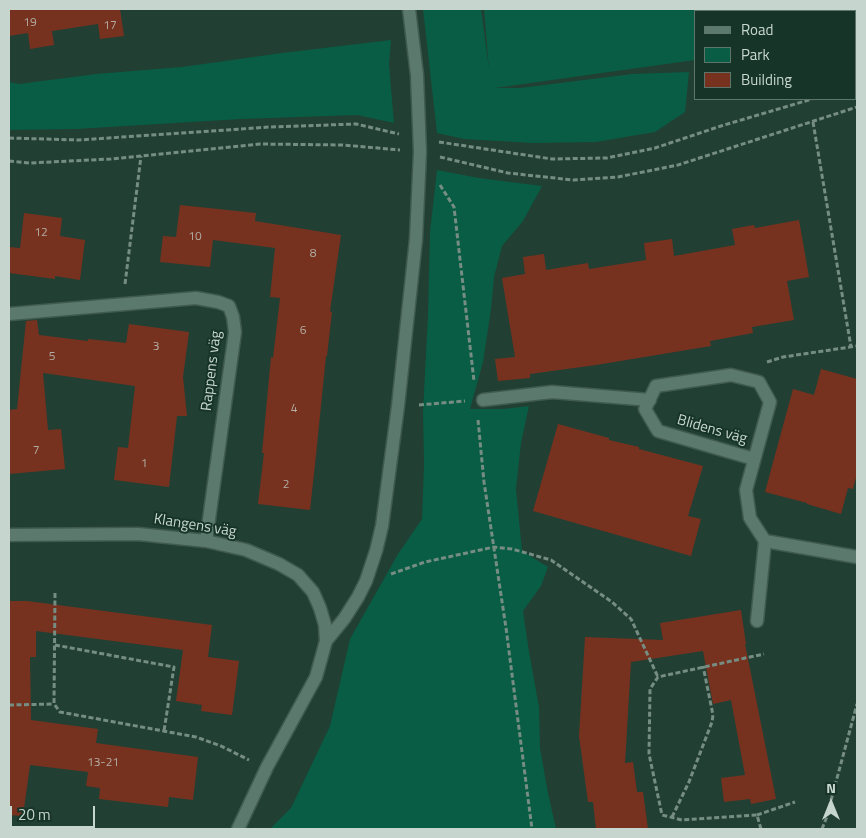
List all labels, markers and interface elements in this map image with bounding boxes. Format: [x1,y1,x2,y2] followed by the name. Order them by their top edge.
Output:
[694,10,856,100] legend
[23,16,37,30] house number: 19
[741,18,773,41] text: Road
[103,19,117,33] house number: 17
[741,43,770,66] text: Park
[741,68,792,91] text: Building
[34,226,48,240] house number: 12
[188,230,202,244] house number: 10
[310,247,316,261] house number: 8
[300,324,306,338] house number: 6
[198,330,226,412] street label: Rappens väg
[153,340,159,354] house number: 3
[49,350,55,364] house number: 5
[291,402,297,416] house number: 4
[675,411,749,449] street label: Blidens väg
[33,444,39,458] house number: 7
[141,457,147,471] house number: 1
[283,478,289,492] house number: 2
[152,511,238,541] street label: Klangens väg
[87,756,119,770] house number: 13-21
[826,777,836,798] text: N
[806,778,856,828] north arrow
[12,796,98,828] scale bar
[18,803,51,826] text: 20 m

